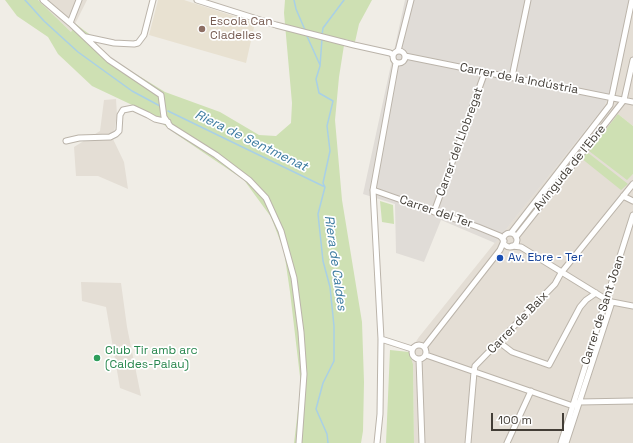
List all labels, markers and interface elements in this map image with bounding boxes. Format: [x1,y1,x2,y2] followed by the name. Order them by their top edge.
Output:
[210,15,273,43] place label: Escola Can Cladelles
[197,24,207,34] marker: Escola Can Cladelles
[459,60,579,98] street label: Carrer de la Indústria
[434,86,486,198] street label: Carrer del Llobregat
[192,107,310,175] water label: Riera de Sentmenat
[531,122,609,214] street label: Avinguda de l'Ebre
[397,193,475,231] street label: Carrer del Ter
[321,214,349,312] water label: Riera de Caldes
[508,251,582,265] place label: Av. Ebre - Ter
[495,253,505,263] marker: Av. Ebre - Ter
[578,253,628,367] street label: Carrer de Sant Joan
[485,289,551,357] street label: Carrer de Baix
[105,344,198,372] place label: Club Tir amb arc (Caldes-Palau)
[92,353,102,363] marker: Club Tir amb arc (Caldes-Palau)
[493,405,566,431] scale bar
[498,412,532,428] text: 100 m

